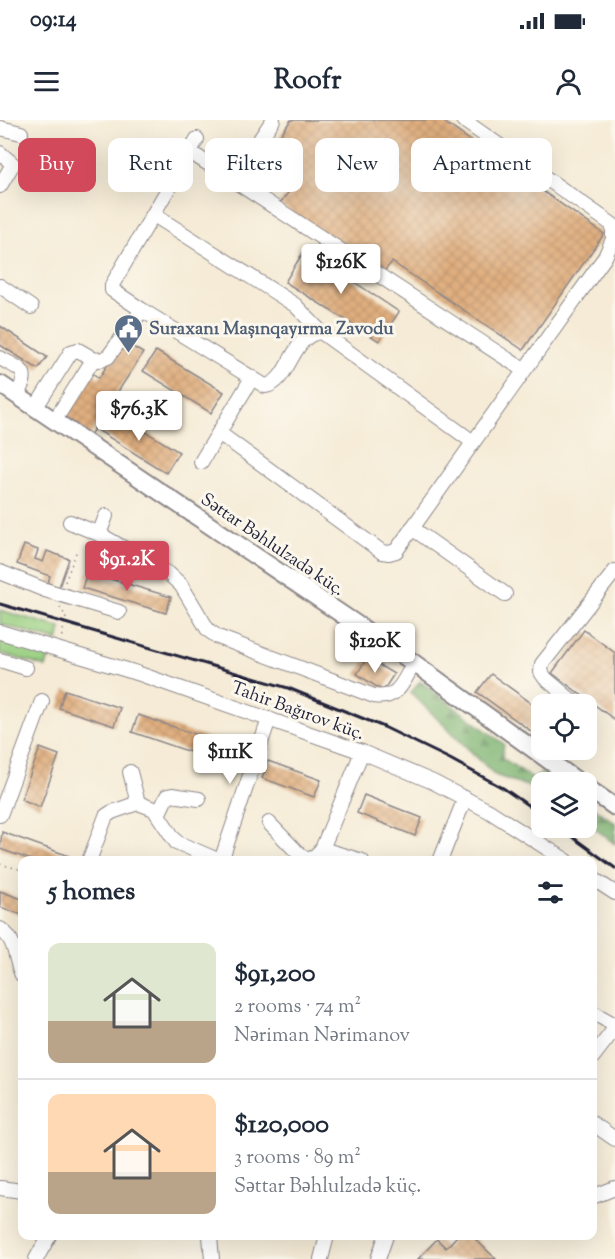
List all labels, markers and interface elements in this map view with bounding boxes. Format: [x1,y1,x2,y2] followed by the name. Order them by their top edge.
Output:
[30,5,77,37] text: 09:14
[274,62,341,101] text: Roofr
[30,65,63,98] icon: menu
[552,65,585,98] icon: person
[18,138,96,192] chip: Buy
[108,138,193,192] chip: Rent
[205,138,303,192] chip: Filters
[315,138,399,192] chip: New
[411,138,552,192] chip: Apartment
[299,244,383,295] pin: $126K
[315,249,367,278] text: $126K
[112,312,144,354] public building icon: Suraxanı Maşınqayırma Zavodu
[149,317,394,343] place label: Suraxanı Maşınqayırma Zavodu
[90,391,188,442] pin: $76.3K
[110,396,168,425] text: $76.3K
[195,488,349,604] street label: Səttar Bəhlulzadə küç.
[78,541,176,592] pin: $91.2K
[99,546,155,575] text: $91.2K
[333,623,417,674] pin: $120K
[349,628,401,657] text: $120K
[227,676,368,748] street label: Tahir Bağırov küç.
[531,694,597,838] map controls
[531,694,597,760] button: locate
[188,734,272,785] pin: $111K
[207,739,253,768] text: $111K
[531,772,597,838] button: layers
[48,874,135,911] text: 5 homes
[534,876,567,909] icon: filters
[234,956,316,993] text: $91,200
[96,967,168,1039] icon: home
[234,993,361,1022] text: 2 rooms · 74 m²
[234,1022,410,1051] text: Nəriman Nərimanov
[234,1107,329,1144] text: $120,000
[96,1118,168,1190] icon: home
[234,1144,361,1173] text: 3 rooms · 89 m²
[234,1173,421,1202] text: Səttar Bəhlulzadə küç.

